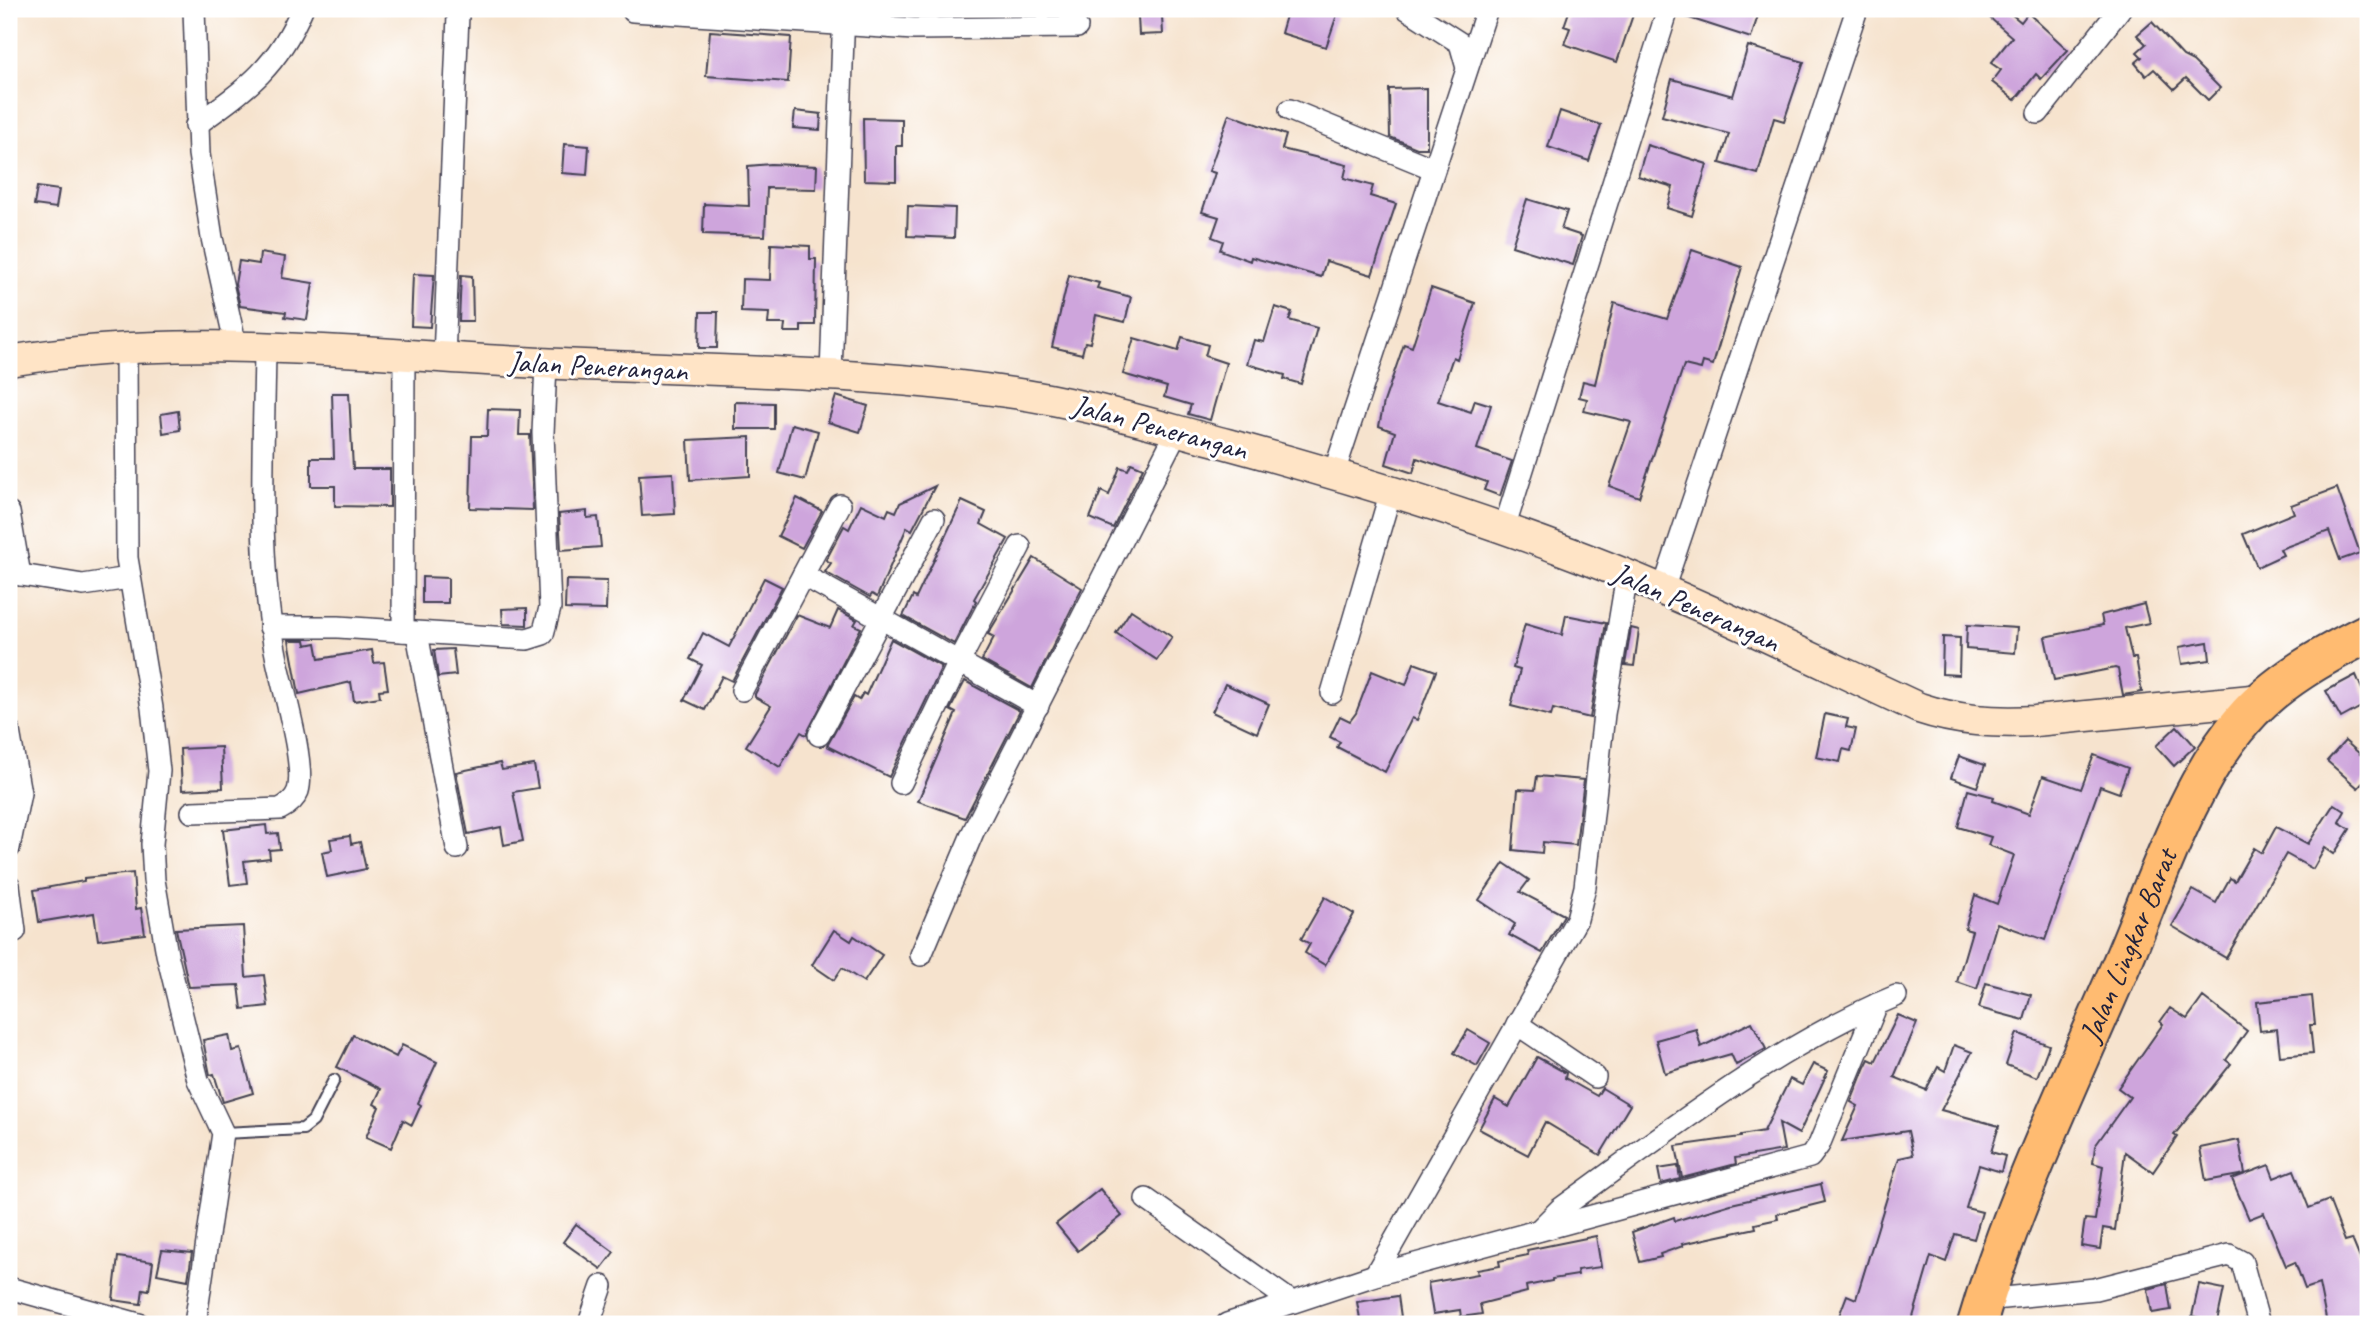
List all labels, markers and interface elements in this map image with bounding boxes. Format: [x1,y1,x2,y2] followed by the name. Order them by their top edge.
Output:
[506,342,690,390] street label: Jalan Penerangan
[1067,385,1253,469] street label: Jalan Penerangan
[1605,552,1787,661] street label: Jalan Penerangan
[2070,840,2187,1049] street label: Jalan Lingkar Barat

